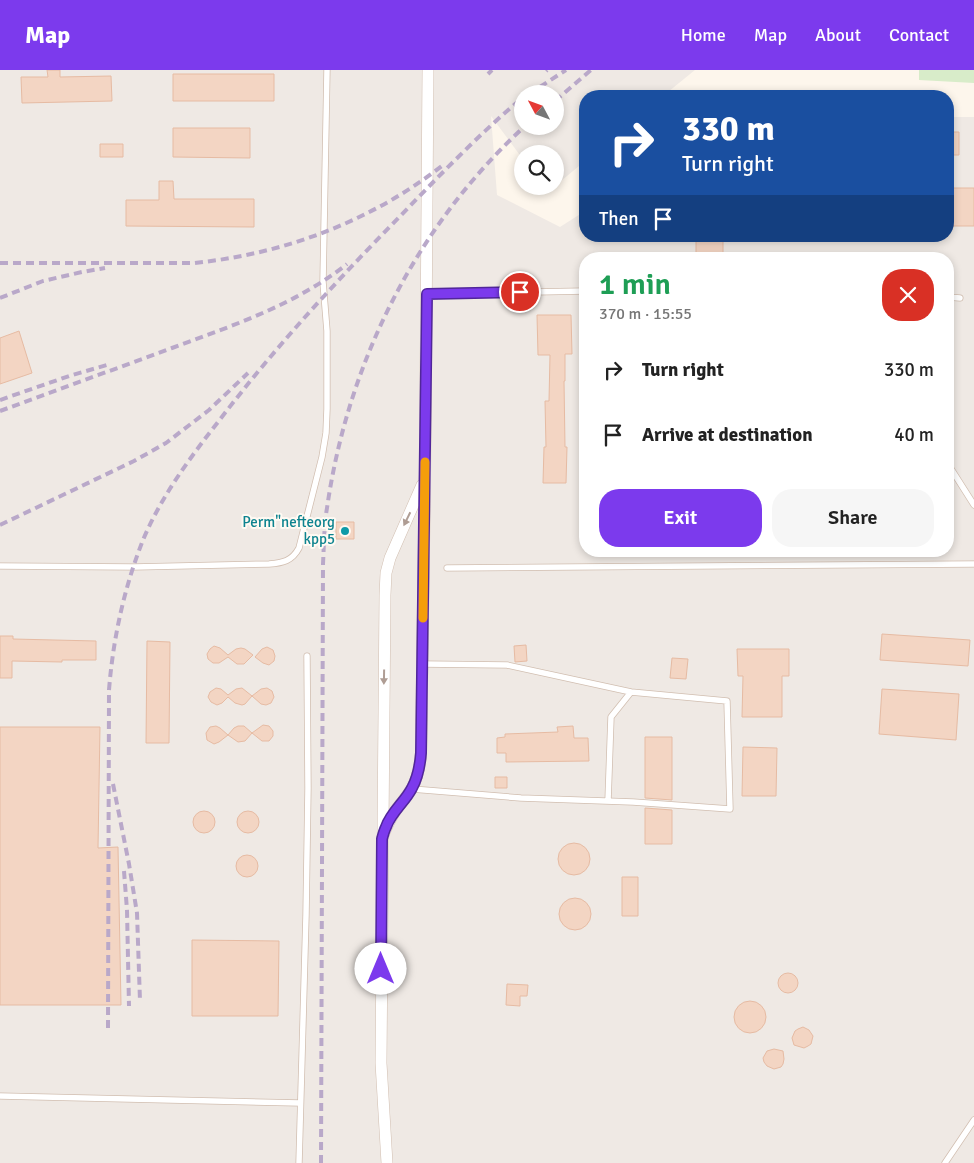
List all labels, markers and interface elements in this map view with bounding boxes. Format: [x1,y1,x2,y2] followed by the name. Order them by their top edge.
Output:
[25,20,70,50] text: Map
[681,24,726,46] text: Home
[754,24,787,46] text: Map
[815,24,861,46] text: About
[889,24,949,46] text: Contact
[514,85,564,135] north arrow
[514,85,564,195] map controls
[682,107,775,150] text: 330 m
[599,110,664,175] icon: right
[514,145,564,195] button: search
[682,150,774,177] text: Turn right
[649,205,677,233] icon: arrive
[599,207,639,231] text: Then
[599,266,671,303] text: 1 min
[882,269,934,321] button: close
[499,271,541,313] pin
[506,278,534,306] icon: arrive
[599,304,692,324] text: 370 m · 15:55
[599,356,627,384] icon: right
[642,358,724,382] text: Turn right
[884,358,934,382] text: 330 m
[599,421,627,449] icon: arrive
[642,423,813,447] text: Arrive at destination
[894,423,934,447] text: 40 m
[599,489,762,547] button: Exit
[772,489,934,547] button: Share
[403,512,411,526] one-way arrow
[242,513,335,548] place label: Perm"nefteorg kpp5
[339,525,351,537] marker: Perm"nefteorg kpp5
[380,669,388,685] one-way arrow
[354,942,406,994] position arrow

